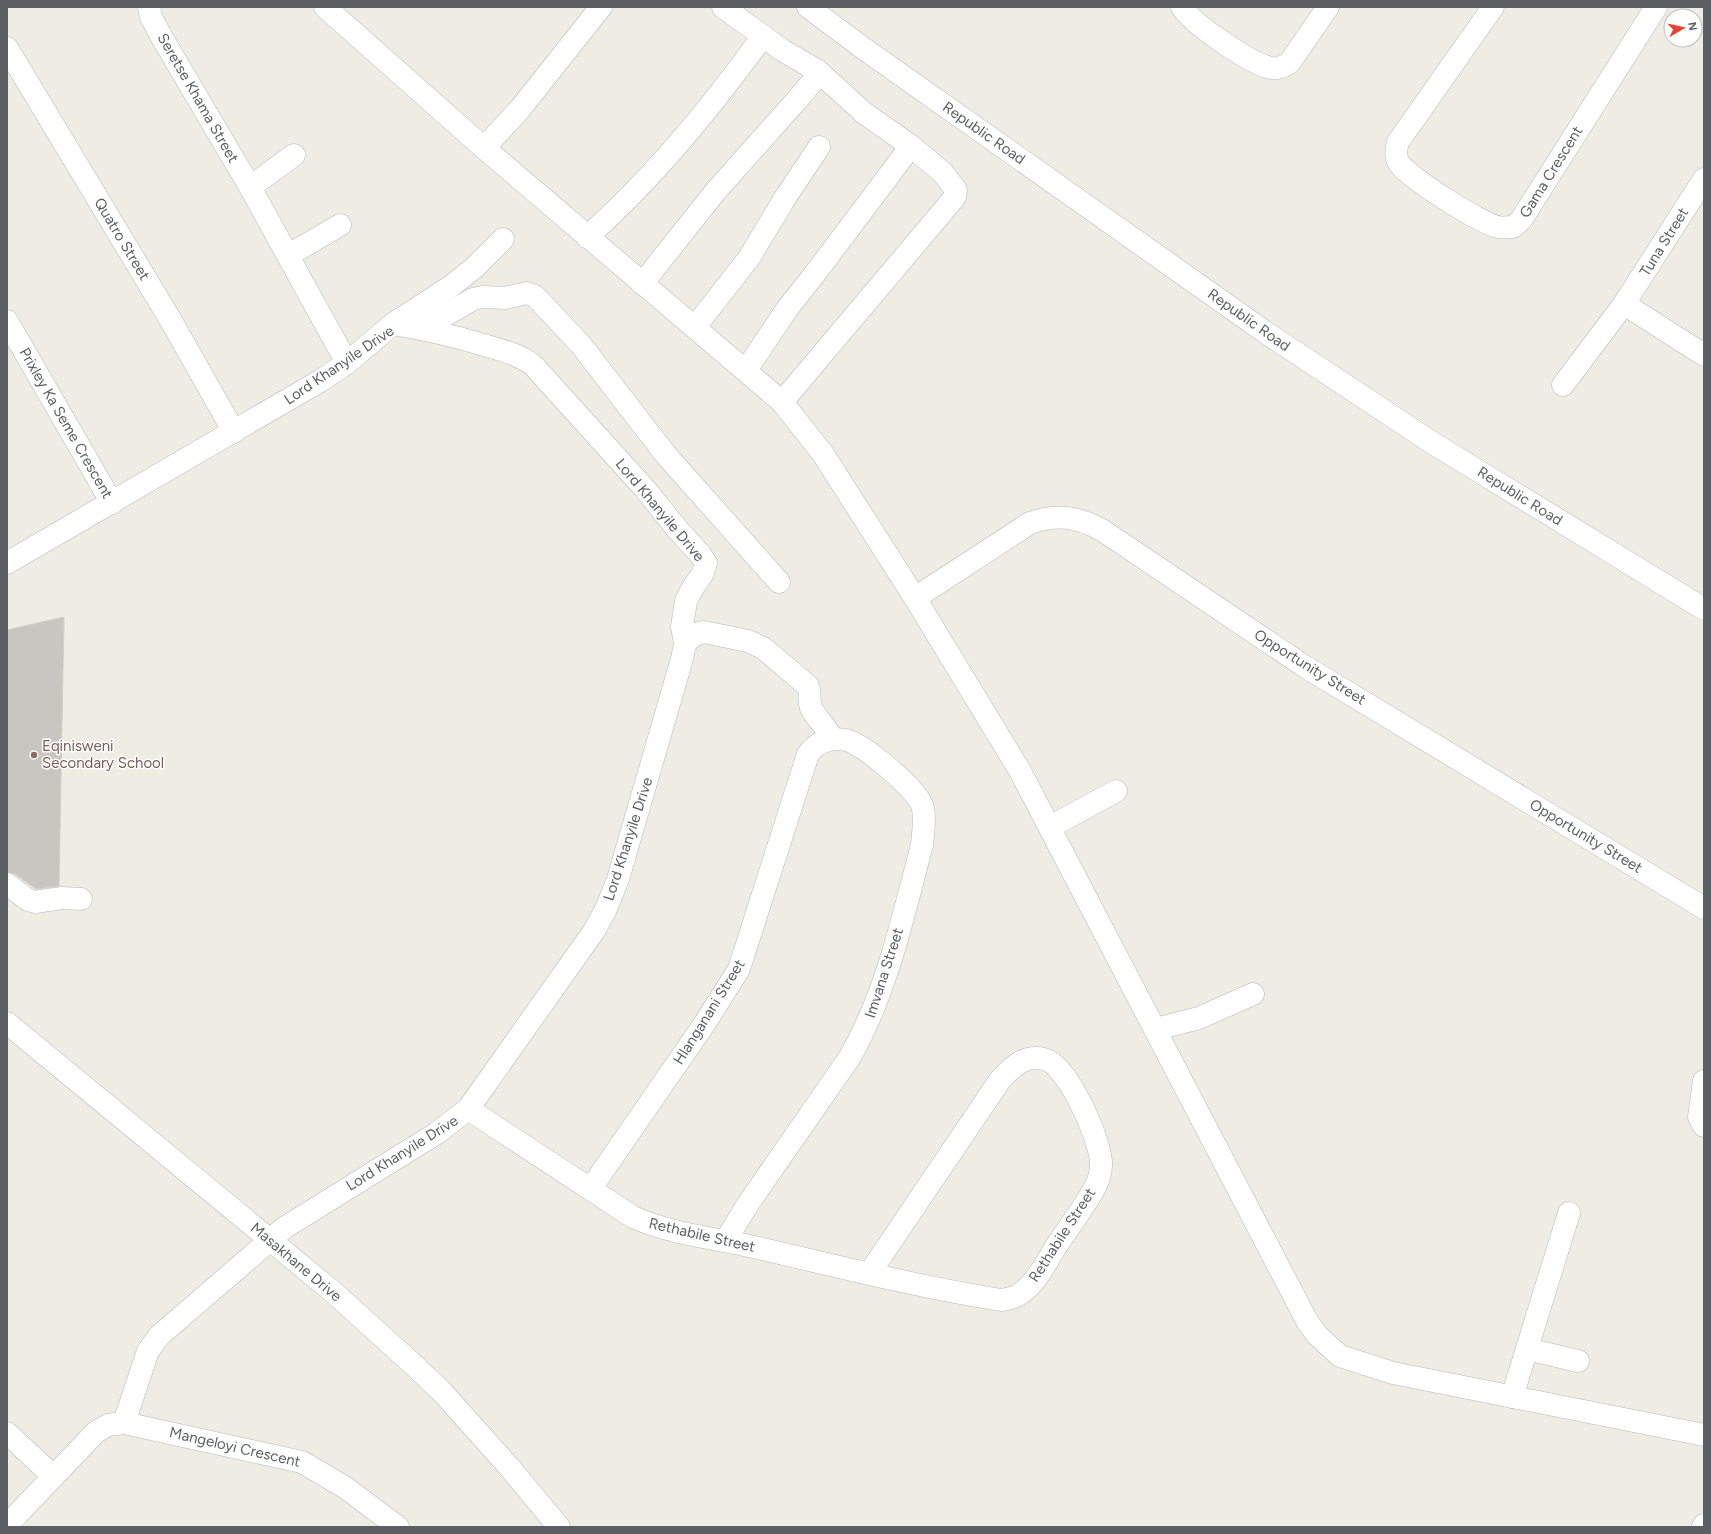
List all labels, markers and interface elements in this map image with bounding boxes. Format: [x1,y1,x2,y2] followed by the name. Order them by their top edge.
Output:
[1663,8,1703,48] north arrow
[1685,21,1699,32] text: N
[154,30,243,166] street label: Seretse Khama Street
[939,98,1029,168] street label: Republic Road
[1516,123,1587,221] street label: Gama Crescent
[90,195,154,284] street label: Quatro Street
[1636,204,1692,280] street label: Tuna Street
[1204,285,1294,355] street label: Republic Road
[281,322,397,408] street label: Lord Khanyile Drive
[15,344,117,502] street label: Prixley Ka Seme Crescent
[612,455,708,565] street label: Lord Khanyile Drive
[1474,463,1566,529] street label: Republic Road
[1251,625,1369,709] street label: Opportunity Street
[42,737,164,772] place label: Eqinisweni Secondary School
[29,750,39,760] marker: Eqinisweni Secondary School
[600,775,656,903] street label: Lord Khanyile Drive
[1526,795,1646,877] street label: Opportunity Street
[861,925,907,1020] street label: Imvana Street
[669,956,749,1068] street label: Hlanganani Street
[343,1111,461,1195] street label: Lord Khanyile Drive
[1025,1184,1099,1286] street label: Rethabile Street
[647,1214,757,1256] street label: Rethabile Street
[247,1219,345,1305] street label: Masakhane Drive
[168,1423,303,1471] street label: Mangeloyi Crescent

